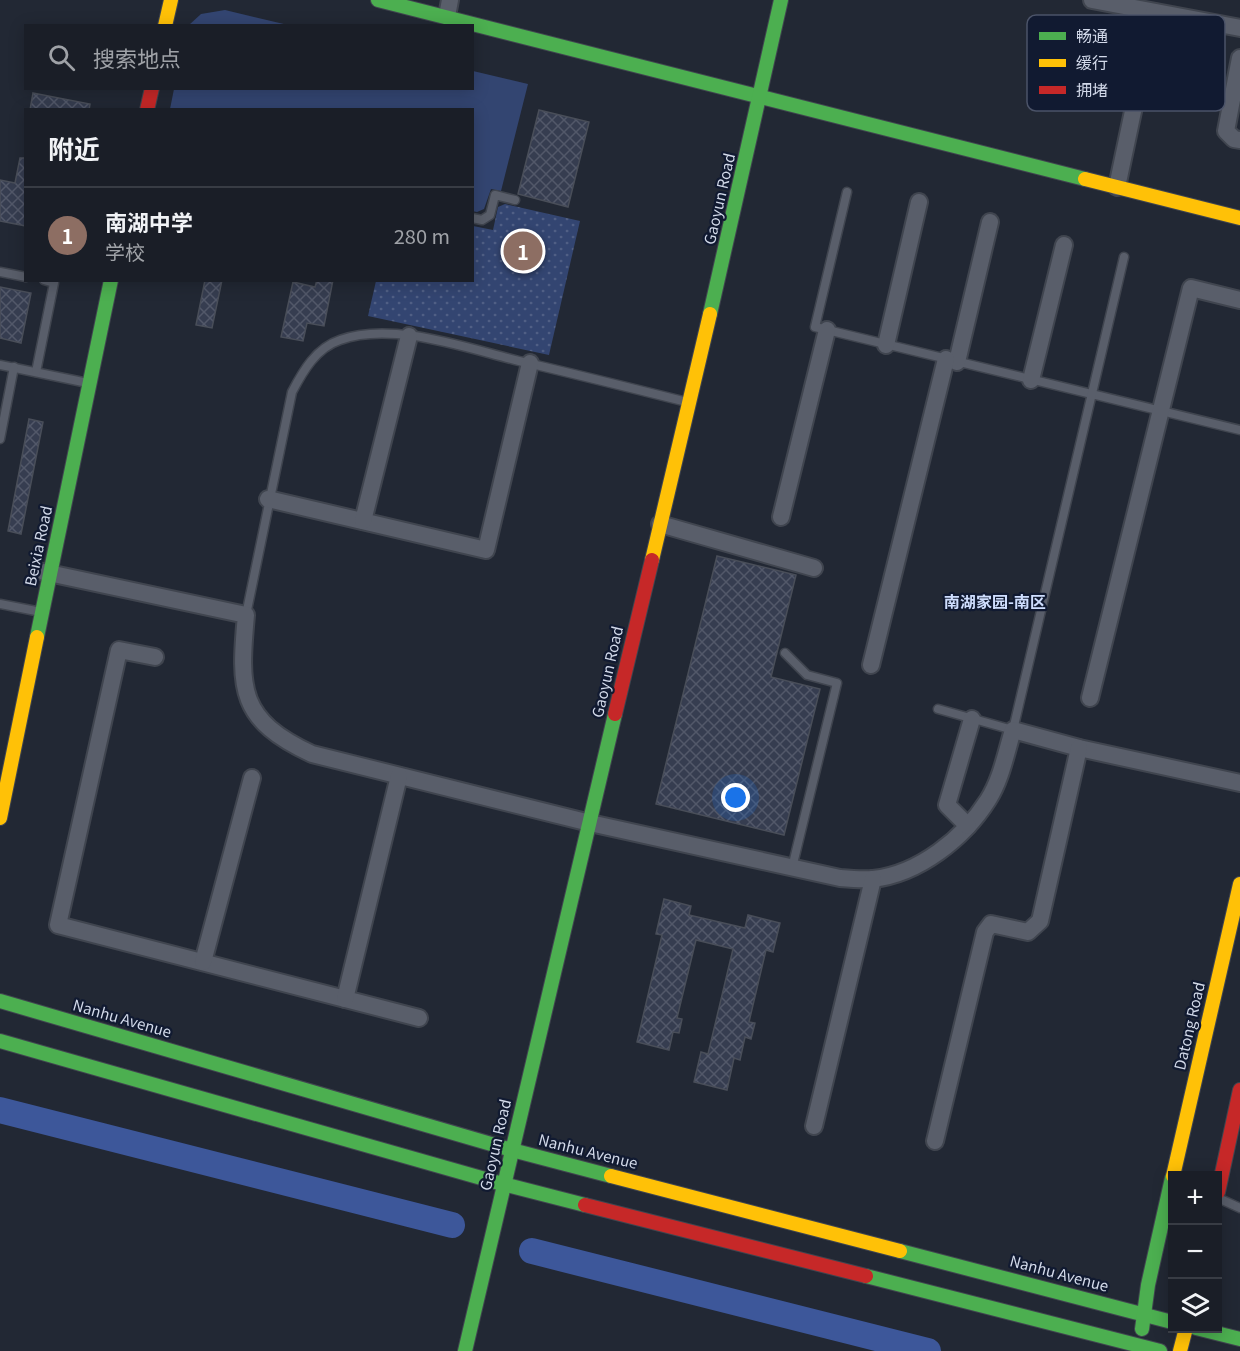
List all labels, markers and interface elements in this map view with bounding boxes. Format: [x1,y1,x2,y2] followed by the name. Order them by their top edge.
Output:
[1027,15,1225,111] legend
[1076,23,1108,47] text: 畅通
[24,24,474,90] search box
[45,41,78,74] icon: search
[93,41,181,73] text: 搜索地点
[1076,50,1108,74] text: 缓行
[1076,77,1108,101] text: 拥堵
[48,129,100,166] text: 附近
[698,151,739,246] street label: Gaoyun Road
[105,205,193,237] text: 南湖中学
[62,221,73,250] text: 1
[394,221,450,250] text: 280 m
[504,228,542,274] pin: 1
[105,237,145,266] text: 学校
[19,504,56,588] street label: Beixia Road
[944,589,1046,613] district label: 南湖家园-南区
[586,624,627,719] street label: Gaoyun Road
[721,783,750,812] your location
[1168,980,1209,1072] street label: Datong Road
[71,993,174,1042] street label: Nanhu Avenue
[474,1097,515,1192] street label: Gaoyun Road
[537,1128,640,1173] street label: Nanhu Avenue
[1168,1171,1222,1333] map controls
[1168,1171,1222,1225] button: +
[1168,1225,1222,1279] button: −
[1008,1249,1111,1296] street label: Nanhu Avenue
[1168,1279,1222,1333] button: layers

